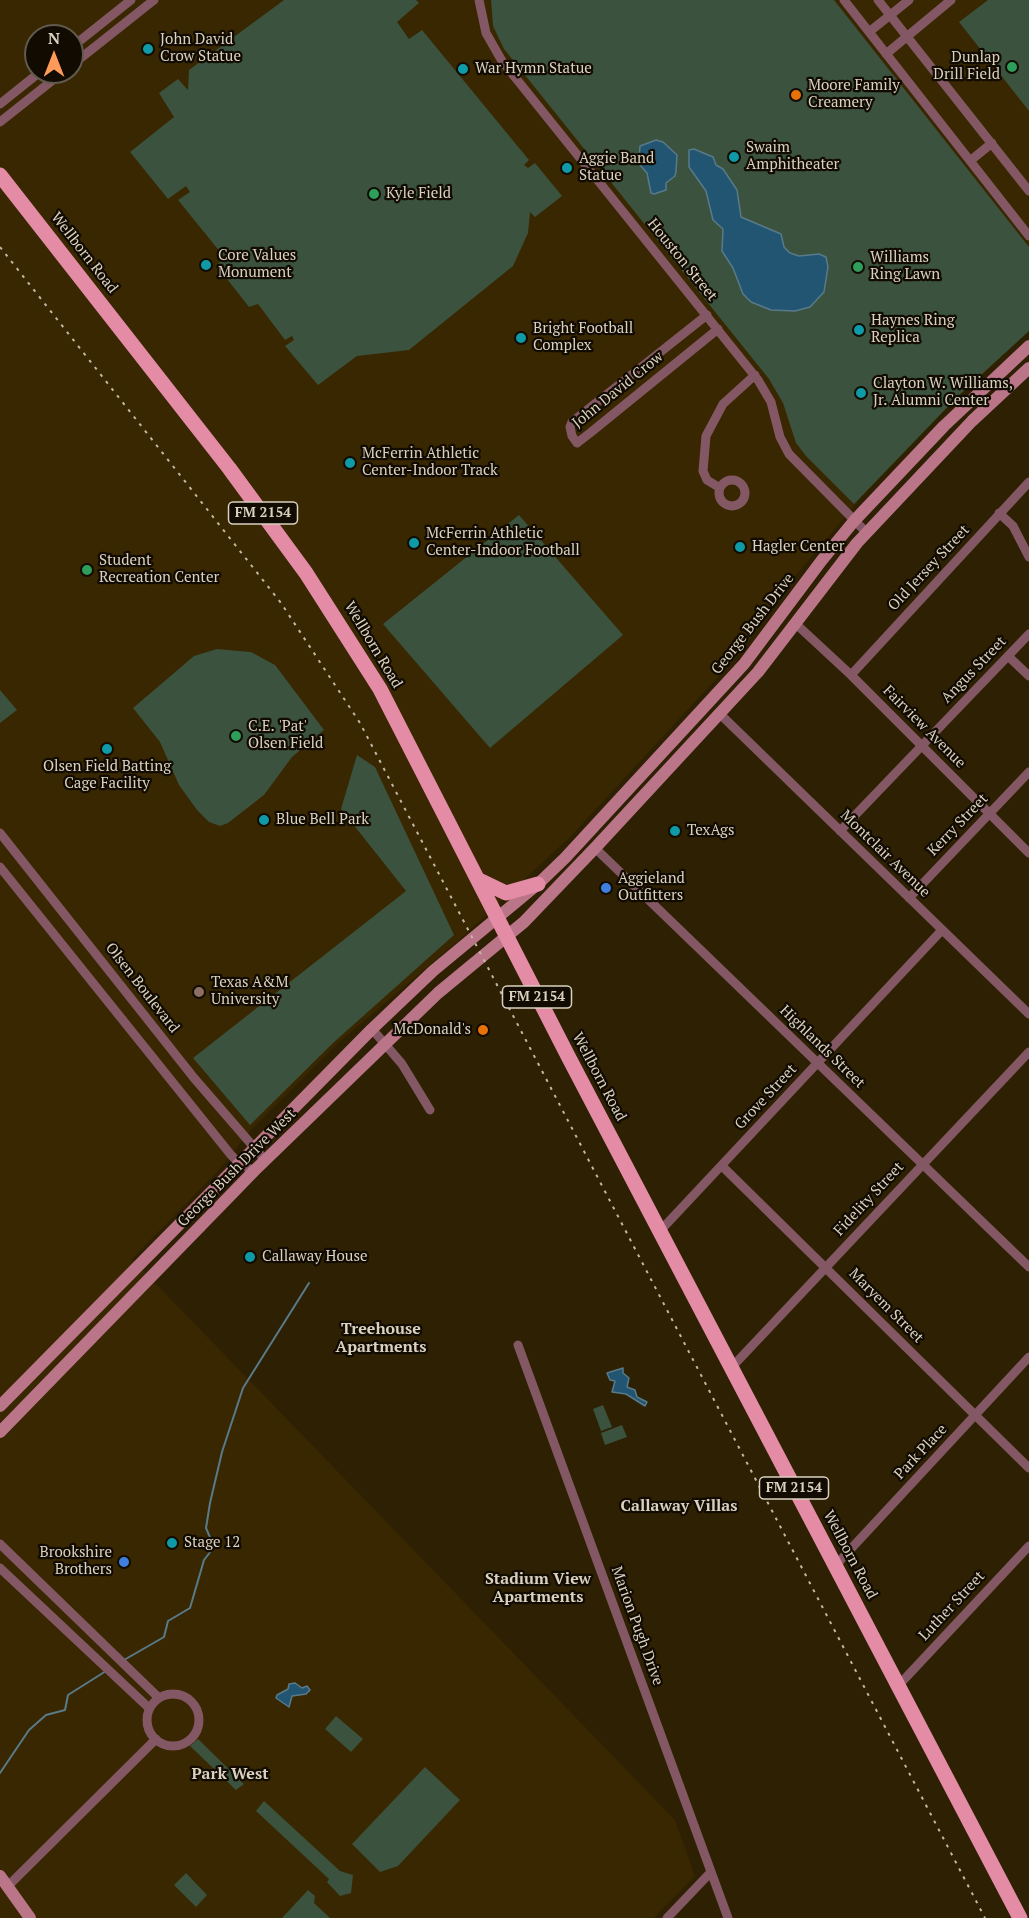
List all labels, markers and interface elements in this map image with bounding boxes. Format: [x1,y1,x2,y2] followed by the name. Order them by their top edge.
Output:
[24,24,84,84] north arrow
[48,27,60,49] text: N
[160,31,241,66] place label: John David Crow Statue
[141,42,155,56] marker: John David Crow Statue
[933,49,1000,84] place label: Dunlap Drill Field
[475,60,592,78] place label: War Hymn Statue
[1005,60,1019,74] marker: Dunlap Drill Field
[456,62,470,76] marker: War Hymn Statue
[808,77,900,112] place label: Moore Family Creamery
[789,88,803,102] marker: Moore Family Creamery
[746,139,839,174] place label: Swaim Amphitheater
[579,150,654,185] place label: Aggie Band Statue
[727,150,741,164] marker: Swaim Amphitheater
[560,161,574,175] marker: Aggie Band Statue
[386,185,451,203] place label: Kyle Field
[367,187,381,201] marker: Kyle Field
[47,209,121,297] street label: Wellborn Road
[643,215,721,305] street label: Houston Street
[218,247,296,282] place label: Core Values Monument
[870,249,940,284] place label: Williams Ring Lawn
[199,258,213,272] marker: Core Values Monument
[851,260,865,274] marker: Williams Ring Lawn
[871,312,955,347] place label: Haynes Ring Replica
[533,320,633,355] place label: Bright Football Complex
[852,323,866,337] marker: Haynes Ring Replica
[514,331,528,345] marker: Bright Football Complex
[569,348,667,432] street label: John David Crow
[873,375,1013,410] place label: Clayton W. Williams, Jr. Alumni Center
[854,386,868,400] marker: Clayton W. Williams, Jr. Alumni Center
[362,445,498,480] place label: McFerrin Athletic Center-Indoor Track
[343,456,357,470] marker: McFerrin Athletic Center-Indoor Track
[228,502,298,524] road number: FM 2154
[885,521,973,615] street label: Old Jersey Street
[426,525,580,560] place label: McFerrin Athletic Center-Indoor Football
[407,536,421,550] marker: McFerrin Athletic Center-Indoor Football
[752,538,844,556] place label: Hagler Center
[733,540,747,554] marker: Hagler Center
[99,552,219,587] place label: Student Recreation Center
[80,563,94,577] marker: Student Recreation Center
[708,570,798,678] street label: George Bush Drive
[340,598,406,692] street label: Wellborn Road
[938,633,1010,707] street label: Angus Street
[879,682,969,772] street label: Fairview Avenue
[248,718,323,753] place label: C.E. 'Pat' Olsen Field
[229,729,243,743] marker: C.E. 'Pat' Olsen Field
[100,742,114,756] marker: Olsen Field Batting Cage Facility
[43,758,171,793] place label: Olsen Field Batting Cage Facility
[924,790,992,860] street label: Kerry Street
[836,807,934,901] street label: Montclair Avenue
[276,811,369,829] place label: Blue Bell Park
[257,813,271,827] marker: Blue Bell Park
[687,822,734,840] place label: TexAgs
[668,824,682,838] marker: TexAgs
[618,870,685,905] place label: Aggieland Outfitters
[599,881,613,895] marker: Aggieland Outfitters
[101,939,183,1037] street label: Olsen Boulevard
[211,974,288,1009] place label: Texas A&M University
[192,985,206,999] marker: Texas A&M University
[502,986,572,1008] road number: FM 2154
[776,1002,868,1092] street label: Highlands Street
[393,1021,471,1039] place label: McDonald's
[476,1023,490,1037] marker: McDonald's
[568,1030,630,1124] street label: Wellborn Road
[731,1061,801,1133] street label: Grove Street
[174,1105,300,1231] street label: George Bush Drive West
[830,1158,908,1240] street label: Fidelity Street
[262,1248,367,1266] place label: Callaway House
[243,1250,257,1264] marker: Callaway House
[845,1265,927,1347] street label: Maryem Street
[336,1319,426,1357] district label: Treehouse Apartments
[891,1421,951,1483] street label: Park Place
[760,1477,828,1499] road number: FM 2154
[621,1496,737,1516] district label: Callaway Villas
[819,1508,881,1602] street label: Wellborn Road
[184,1534,240,1552] place label: Stage 12
[165,1536,179,1550] marker: Stage 12
[40,1544,112,1579] place label: Brookshire Brothers
[117,1555,131,1569] marker: Brookshire Brothers
[607,1564,667,1688] street label: Marion Pugh Drive
[915,1568,989,1644] street label: Luther Street
[485,1569,591,1607] district label: Stadium View Apartments
[191,1764,269,1784] district label: Park West

